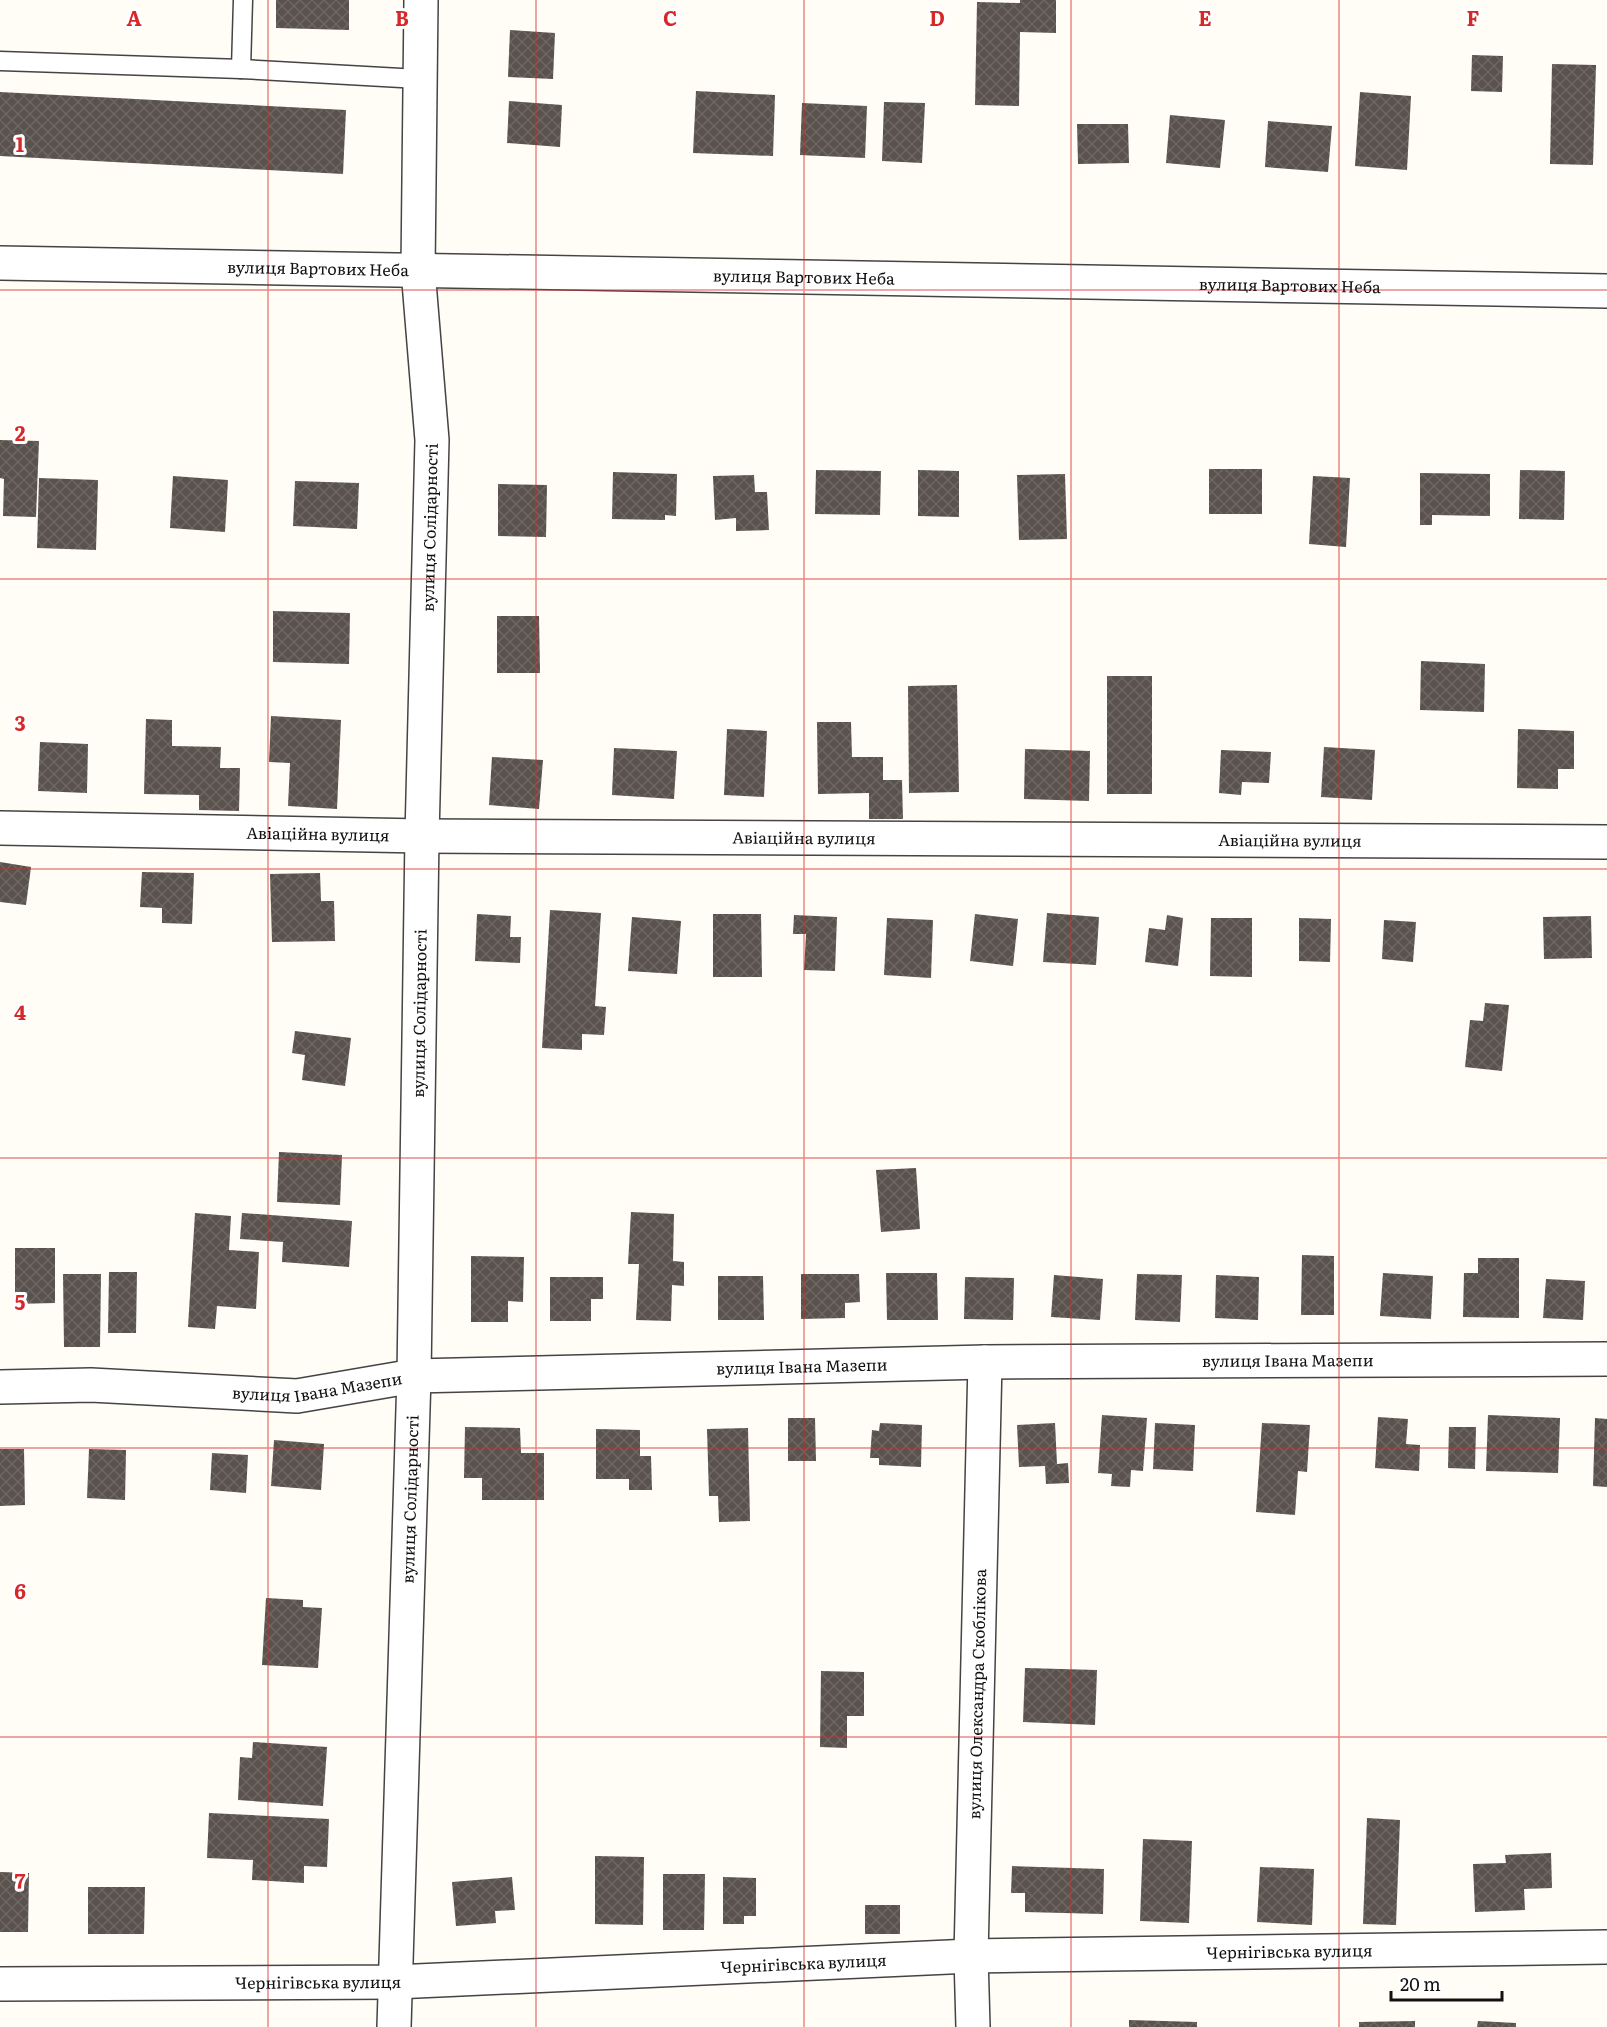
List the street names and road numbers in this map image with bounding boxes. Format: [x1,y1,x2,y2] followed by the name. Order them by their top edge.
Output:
[227,254,410,281] street label: вулиця Вартових Неба
[713,262,895,290] street label: вулиця Вартових Неба
[1199,271,1381,298] street label: вулиця Вартових Неба
[415,443,443,612] street label: вулиця Солідарності
[246,820,390,846] street label: Авіаційна вулиця
[732,825,876,849] street label: Авіаційна вулиця
[1218,827,1362,852] street label: Авіаційна вулиця
[405,929,432,1098] street label: вулиця Солідарності
[1202,1347,1374,1372] street label: вулиця Івана Мазепи
[716,1351,888,1380] street label: вулиця Івана Мазепи
[231,1365,404,1407] street label: вулиця Івана Мазепи
[395,1415,424,1584] street label: вулиця Солідарності
[961,1568,991,1820] street label: вулиця Олександра Скоблікова
[1206,1937,1373,1964] street label: Чернігівська вулиця
[720,1947,887,1978] street label: Чернігівська вулиця
[235,1969,402,1994] street label: Чернігівська вулиця

